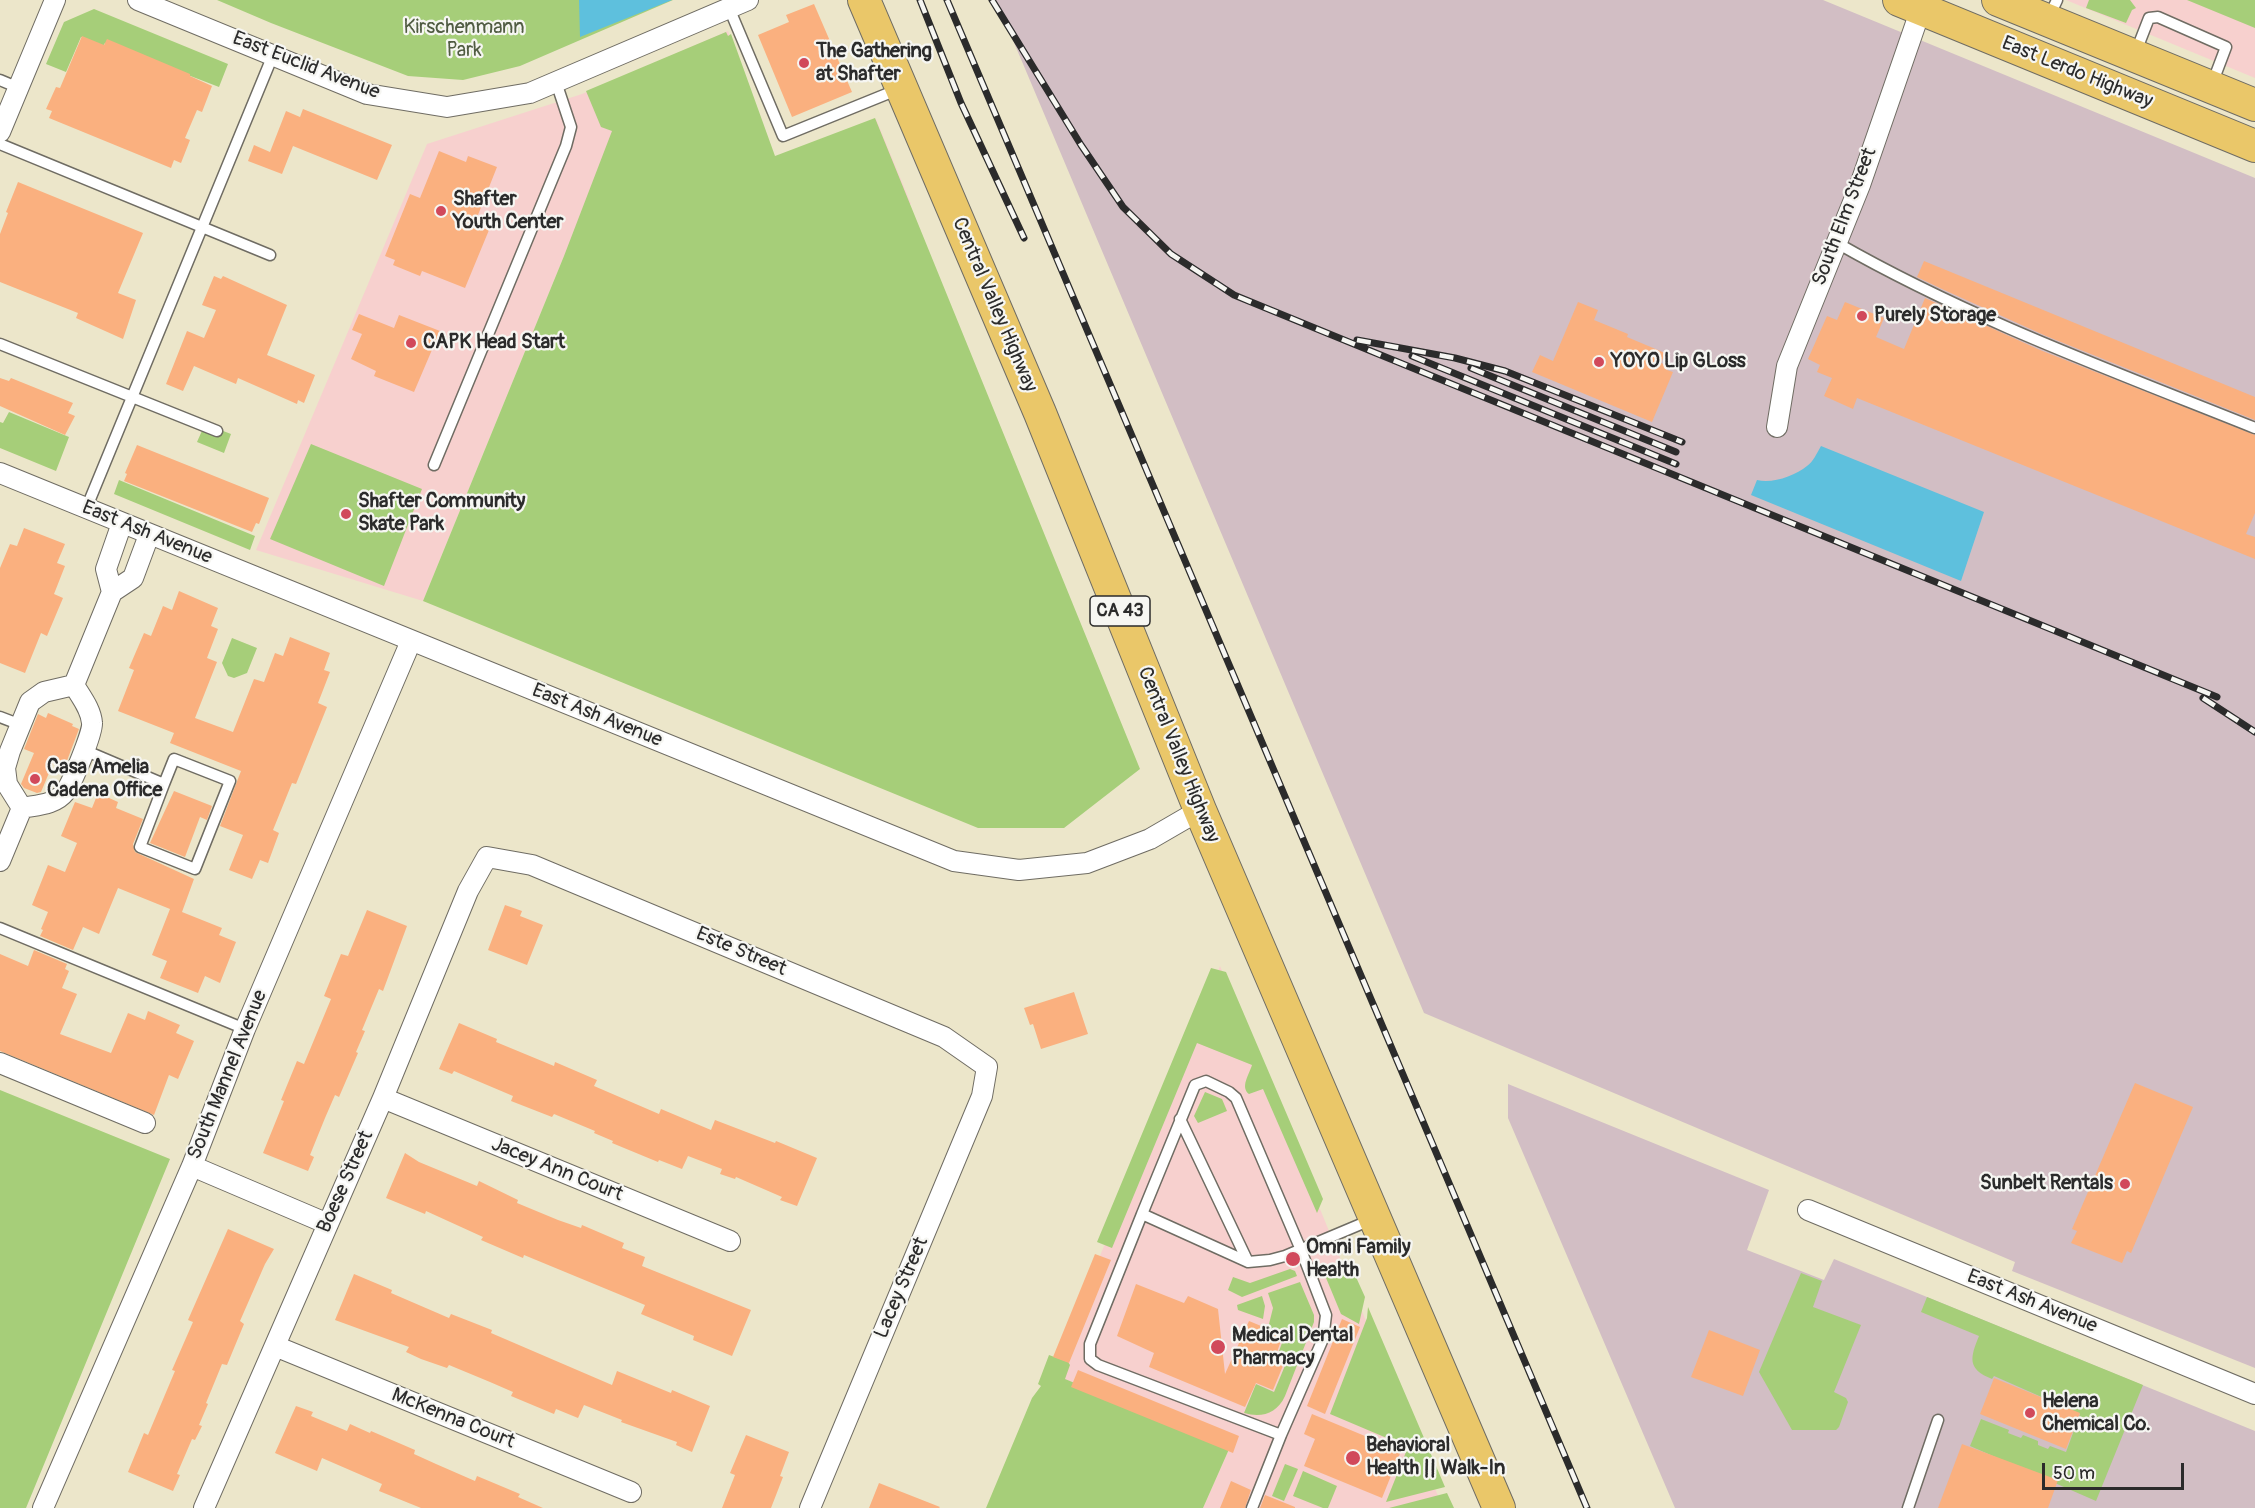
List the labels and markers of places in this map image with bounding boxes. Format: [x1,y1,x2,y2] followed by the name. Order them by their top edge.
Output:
[816,40,932,87] place label: The Gathering at Shafter
[797,56,811,70] marker: The Gathering at Shafter
[453,188,563,235] place label: Shafter Youth Center
[434,204,448,218] marker: Shafter Youth Center
[1874,304,1996,328] place label: Purely Storage
[1855,309,1869,323] marker: Purely Storage
[423,331,565,355] place label: CAPK Head Start
[404,336,418,350] marker: CAPK Head Start
[1611,350,1746,374] place label: YOYO Lip GLoss
[1592,355,1606,369] marker: YOYO Lip GLoss
[358,490,525,537] place label: Shafter Community Skate Park
[339,507,353,521] marker: Shafter Community Skate Park
[47,756,162,803] place label: Casa Amelia Cadena Office
[28,772,42,786] marker: Casa Amelia Cadena Office
[1980,1172,2113,1196] place label: Sunbelt Rentals
[2118,1177,2132,1191] marker: Sunbelt Rentals
[1306,1236,1410,1283] place label: Omni Family Health
[1284,1250,1302,1268] marker: Omni Family Health
[1232,1324,1353,1371] place label: Medical Dental Pharmacy
[1209,1338,1227,1356] marker: Medical Dental Pharmacy
[2042,1390,2151,1437] place label: Helena Chemical Co.
[2023,1406,2037,1420] marker: Helena Chemical Co.
[1366,1434,1505,1481] place label: Behavioral Health || Walk-In
[1344,1449,1362,1467] marker: Behavioral Health || Walk-In

